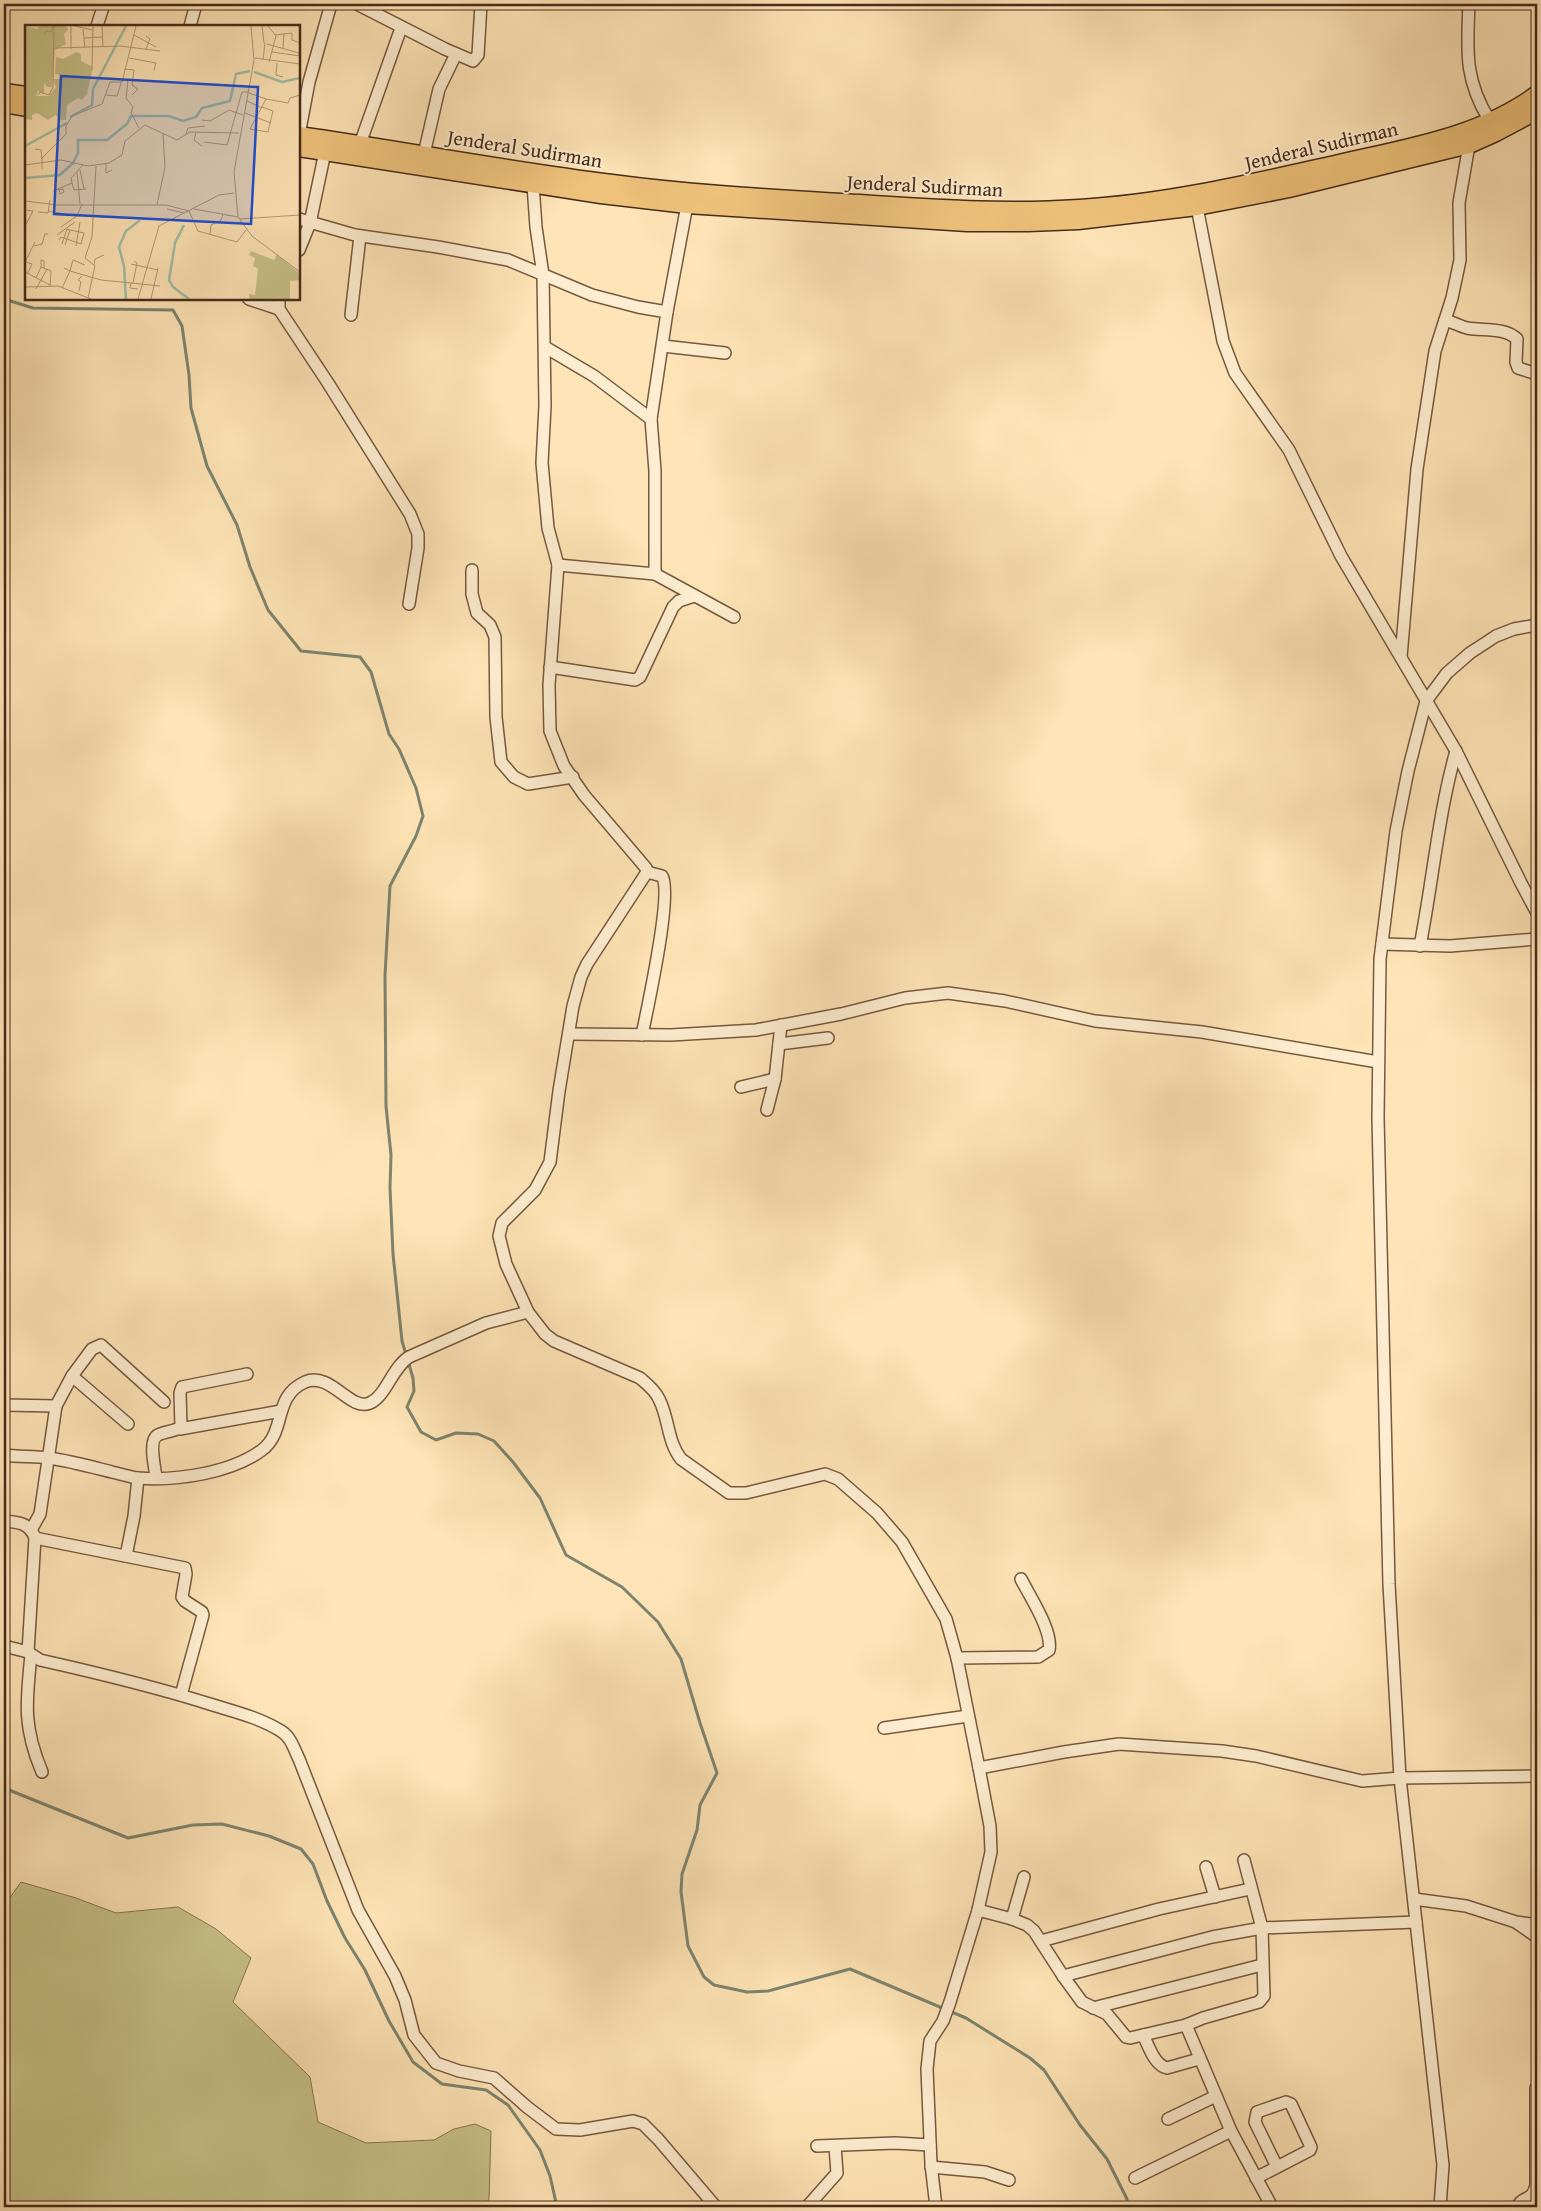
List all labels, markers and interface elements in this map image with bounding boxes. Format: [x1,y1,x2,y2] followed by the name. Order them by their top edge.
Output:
[25,25,300,300] inset map
[1239,113,1401,177] street label: Jenderal Sudirman
[442,121,605,175] street label: Jenderal Sudirman
[843,166,1004,204] street label: Jenderal Sudirman

